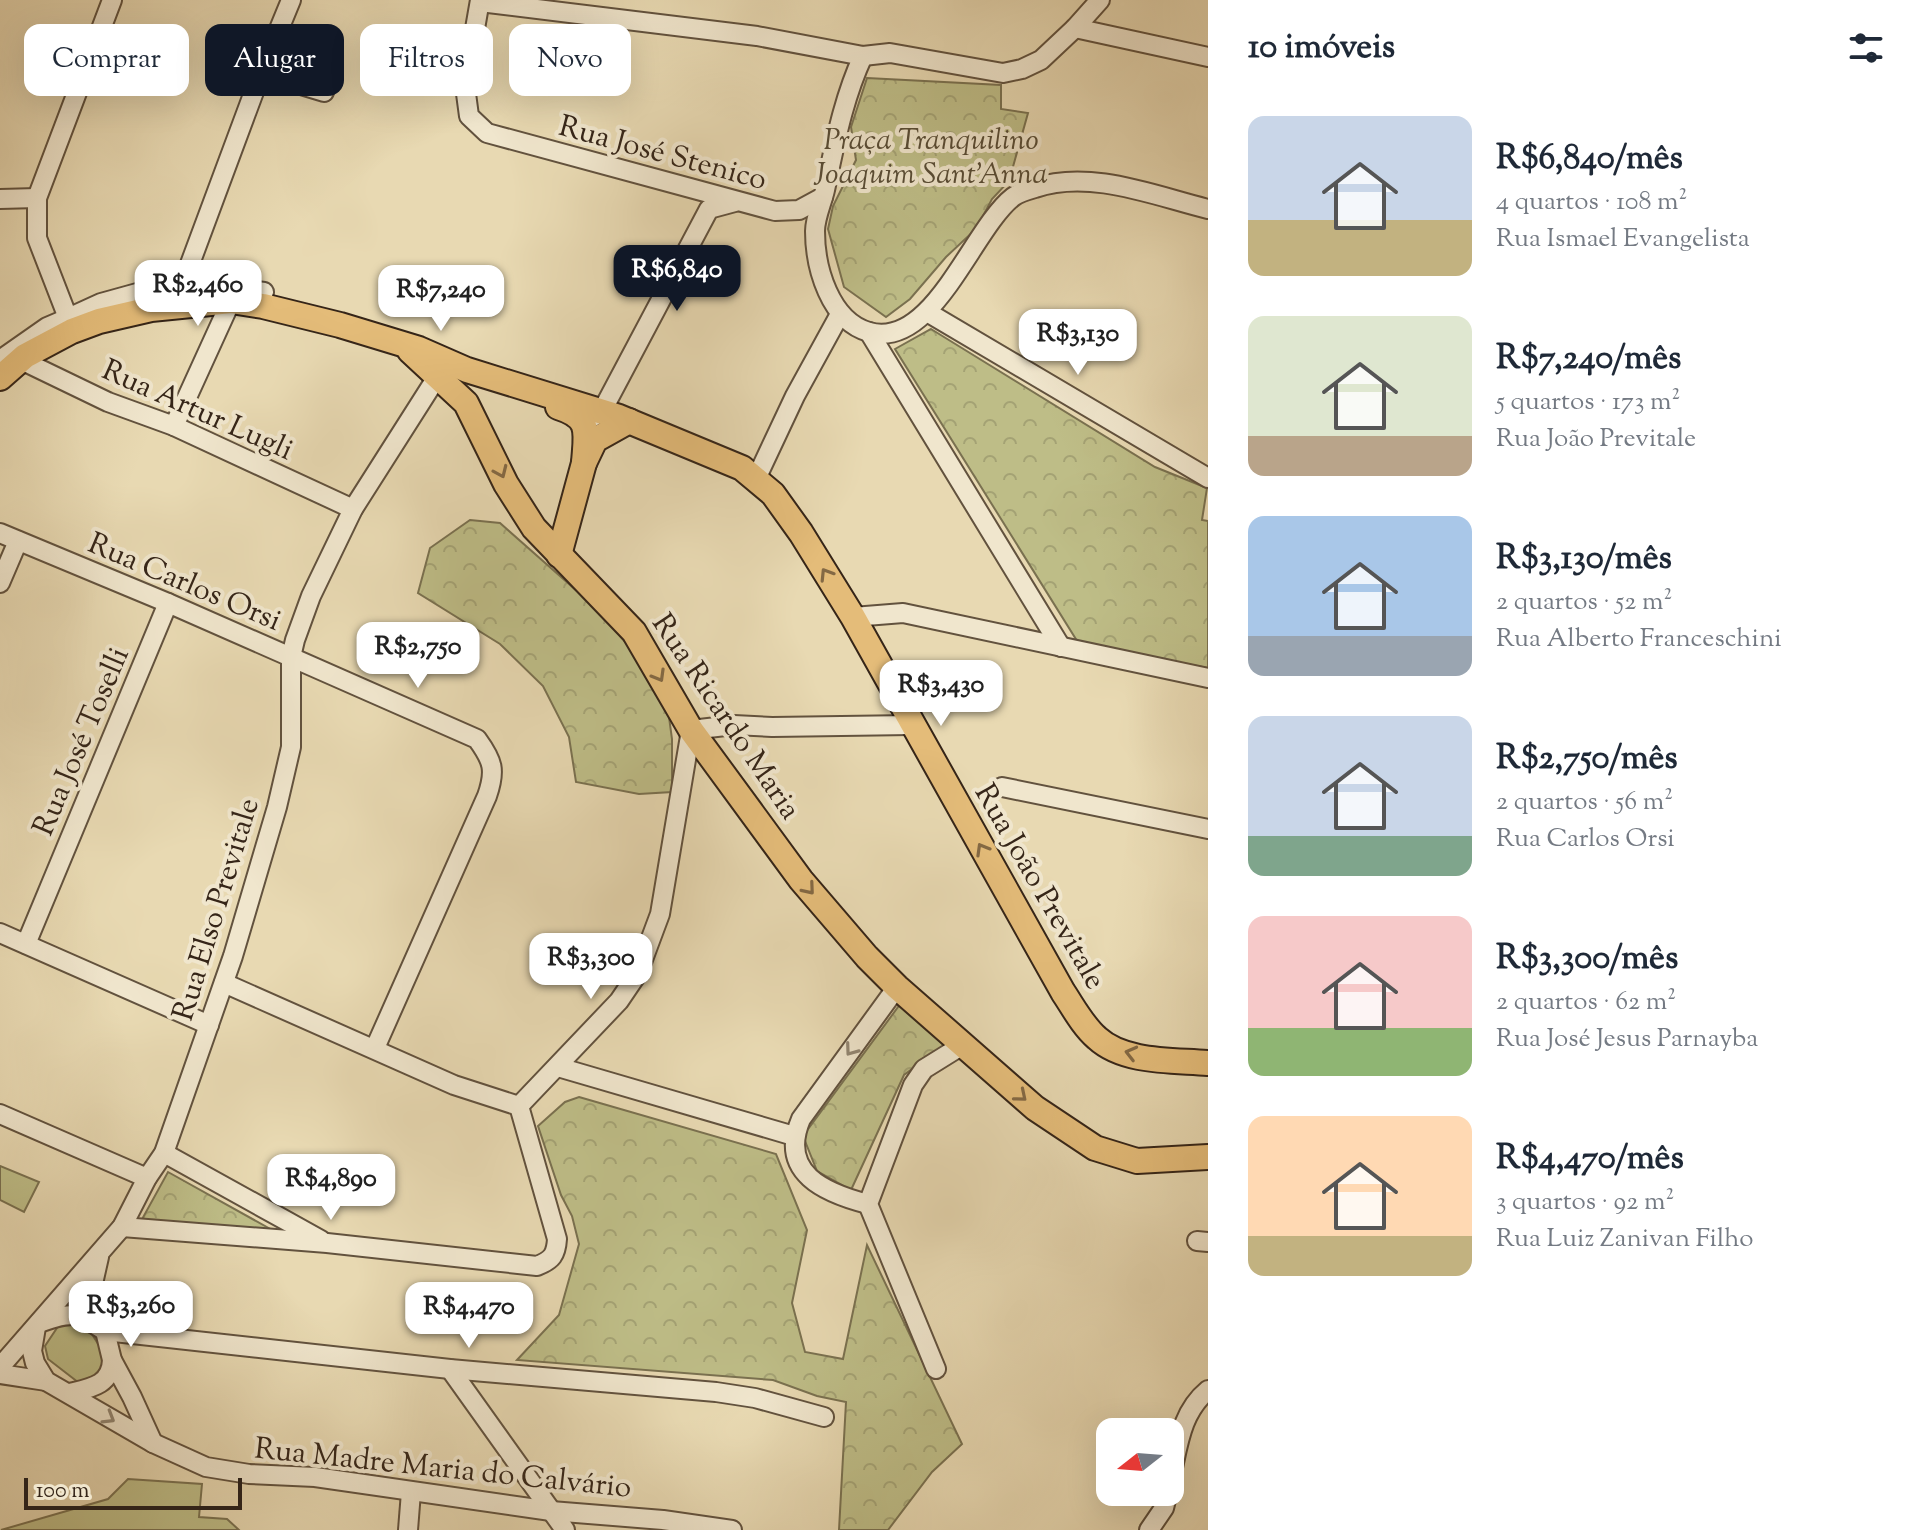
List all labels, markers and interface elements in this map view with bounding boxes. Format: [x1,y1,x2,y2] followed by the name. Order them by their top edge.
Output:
[24,24,189,96] chip: Comprar
[205,24,344,96] chip: Alugar
[360,24,493,96] chip: Filtros
[509,24,631,96] chip: Novo
[1248,24,1395,73] text: 10 imóveis
[1844,26,1888,70] icon: filters
[554,106,771,203] street label: Rua José Stenico
[813,120,1048,197] park label: Praça Tranquilino Joaquim Sant’Anna
[1496,135,1683,184] text: R$6,840/mês
[1312,148,1408,244] icon: home
[1496,184,1687,221] text: 4 quartos · 108 m²
[1496,221,1750,258] text: Rua Ismael Evangelista
[603,245,751,313] pin: R$6,840
[632,252,722,289] text: R$6,840
[124,260,272,328] pin: R$2,460
[367,265,515,333] pin: R$7,240
[153,267,243,304] text: R$2,460
[396,272,486,309] text: R$7,240
[1004,309,1152,377] pin: R$3,130
[1037,316,1119,353] text: R$3,130
[1496,335,1681,384] text: R$7,240/mês
[1312,348,1408,444] icon: home
[94,350,299,473] street label: Rua Artur Lugli
[1496,384,1680,421] text: 5 quartos · 173 m²
[1496,421,1696,458] text: Rua João Previtale
[491,464,507,479] one-way arrow
[81,523,287,643] street label: Rua Carlos Orsi
[1496,535,1672,584] text: R$3,130/mês
[1312,548,1408,644] icon: home
[820,568,836,583] one-way arrow
[1496,584,1672,621] text: 2 quartos · 52 m²
[640,606,810,829] street label: Rua Ricardo Maria
[1496,621,1782,658] text: Rua Alberto Franceschini
[344,622,492,690] pin: R$2,750
[375,629,461,666] text: R$2,750
[23,641,141,843] street label: Rua José Toselli
[867,660,1015,728] pin: R$3,430
[650,667,665,682] one-way arrow
[898,667,984,704] text: R$3,430
[1496,735,1678,784] text: R$2,750/mês
[1312,748,1408,844] icon: home
[962,776,1115,998] street label: Rua João Previtale
[1496,784,1673,821] text: 2 quartos · 56 m²
[163,793,272,1026] street label: Rua Elso Previtale
[1496,821,1675,858] text: Rua Carlos Orsi
[976,843,991,857] one-way arrow
[799,879,814,894] one-way arrow
[517,933,665,1001] pin: R$3,300
[1496,935,1678,984] text: R$3,300/mês
[547,940,635,977] text: R$3,300
[1312,948,1408,1044] icon: home
[1496,984,1676,1021] text: 2 quartos · 62 m²
[1496,1021,1758,1058] text: Rua José Jesus Parnayba
[846,1042,861,1056] one-way arrow
[1124,1046,1138,1063] one-way arrow
[1012,1086,1026,1101] one-way arrow
[1496,1135,1684,1184] text: R$4,470/mês
[1312,1148,1408,1244] icon: home
[257,1154,405,1222] pin: R$4,890
[285,1161,377,1198] text: R$4,890
[1496,1184,1674,1221] text: 3 quartos · 92 m²
[1496,1221,1753,1258] text: Rua Luiz Zanivan Filho
[57,1281,205,1349] pin: R$3,260
[395,1282,543,1350] pin: R$4,470
[87,1288,175,1325] text: R$3,260
[423,1289,515,1326] text: R$4,470
[100,1408,115,1424] one-way arrow
[1096,1418,1184,1506] north arrow
[1096,1418,1184,1506] map controls
[252,1428,633,1511] street label: Rua Madre Maria do Calvário
[24,1474,242,1510] scale bar
[36,1476,89,1508] text: 100 m

